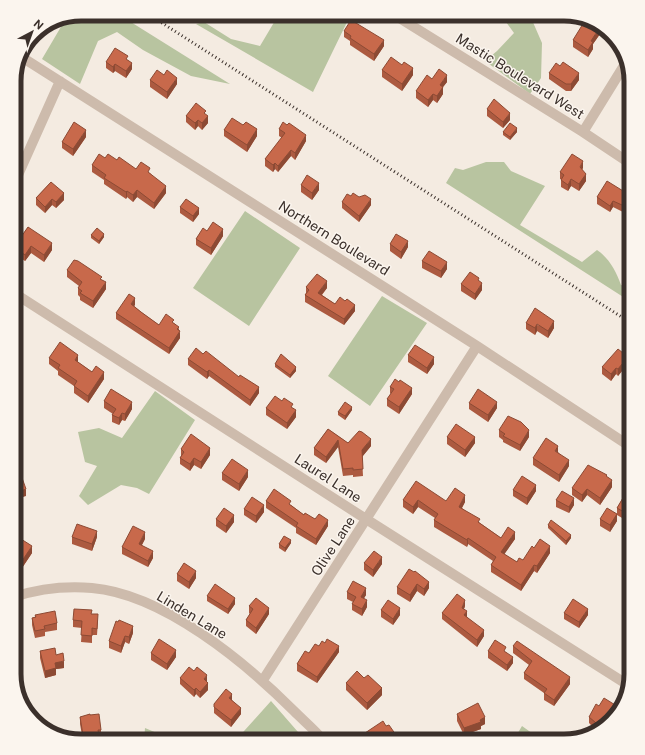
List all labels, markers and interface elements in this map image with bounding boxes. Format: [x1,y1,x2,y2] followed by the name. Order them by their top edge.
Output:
[12,12,52,52] north arrow
[31,17,46,32] text: N
[453,30,587,122] street label: Mastic Boulevard West
[276,197,392,279] street label: Northern Boulevard
[292,450,364,506] street label: Laurel Lane
[308,513,358,579] street label: Olive Lane
[154,588,230,642] street label: Linden Lane

